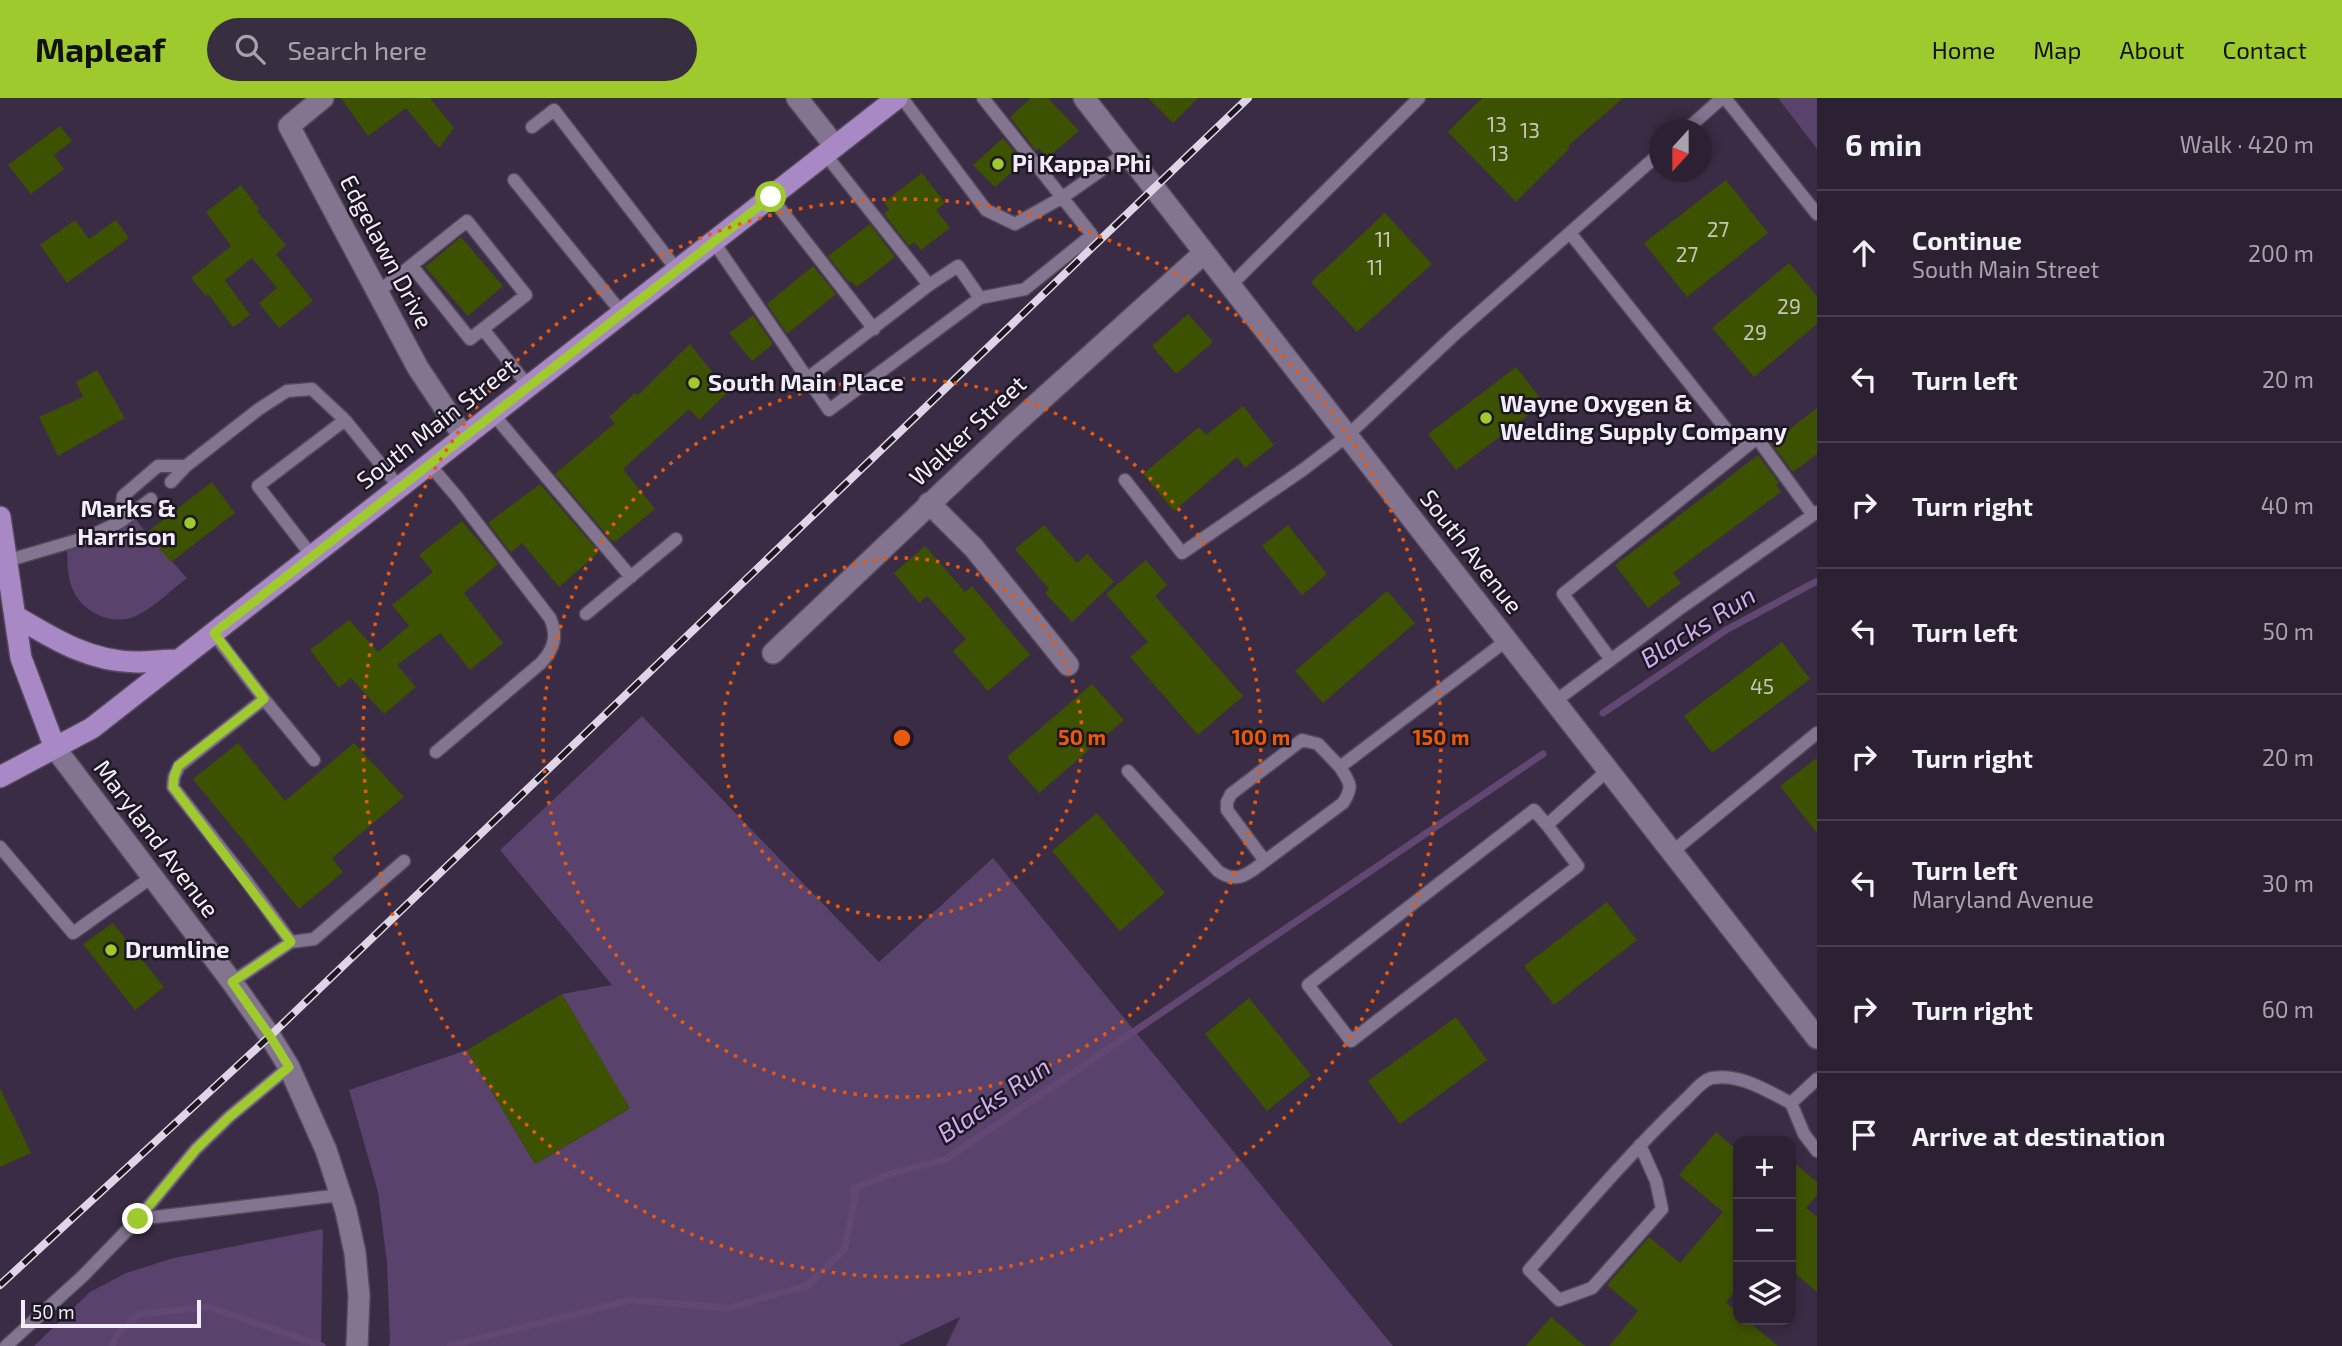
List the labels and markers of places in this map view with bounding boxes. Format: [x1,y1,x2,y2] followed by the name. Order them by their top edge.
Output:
[1012,148,1151,177] place label: Pi Kappa Phi
[990,156,1006,172] marker: Pi Kappa Phi
[708,367,904,396] place label: South Main Place
[686,375,702,391] marker: South Main Place
[1500,388,1787,445] place label: Wayne Oxygen & Welding Supply Company
[1478,410,1494,426] marker: Wayne Oxygen & Welding Supply Company
[77,493,176,550] place label: Marks & Harrison
[182,515,198,531] marker: Marks & Harrison
[890,726,914,750] centre of rings
[125,934,229,963] place label: Drumline
[103,942,119,958] marker: Drumline

